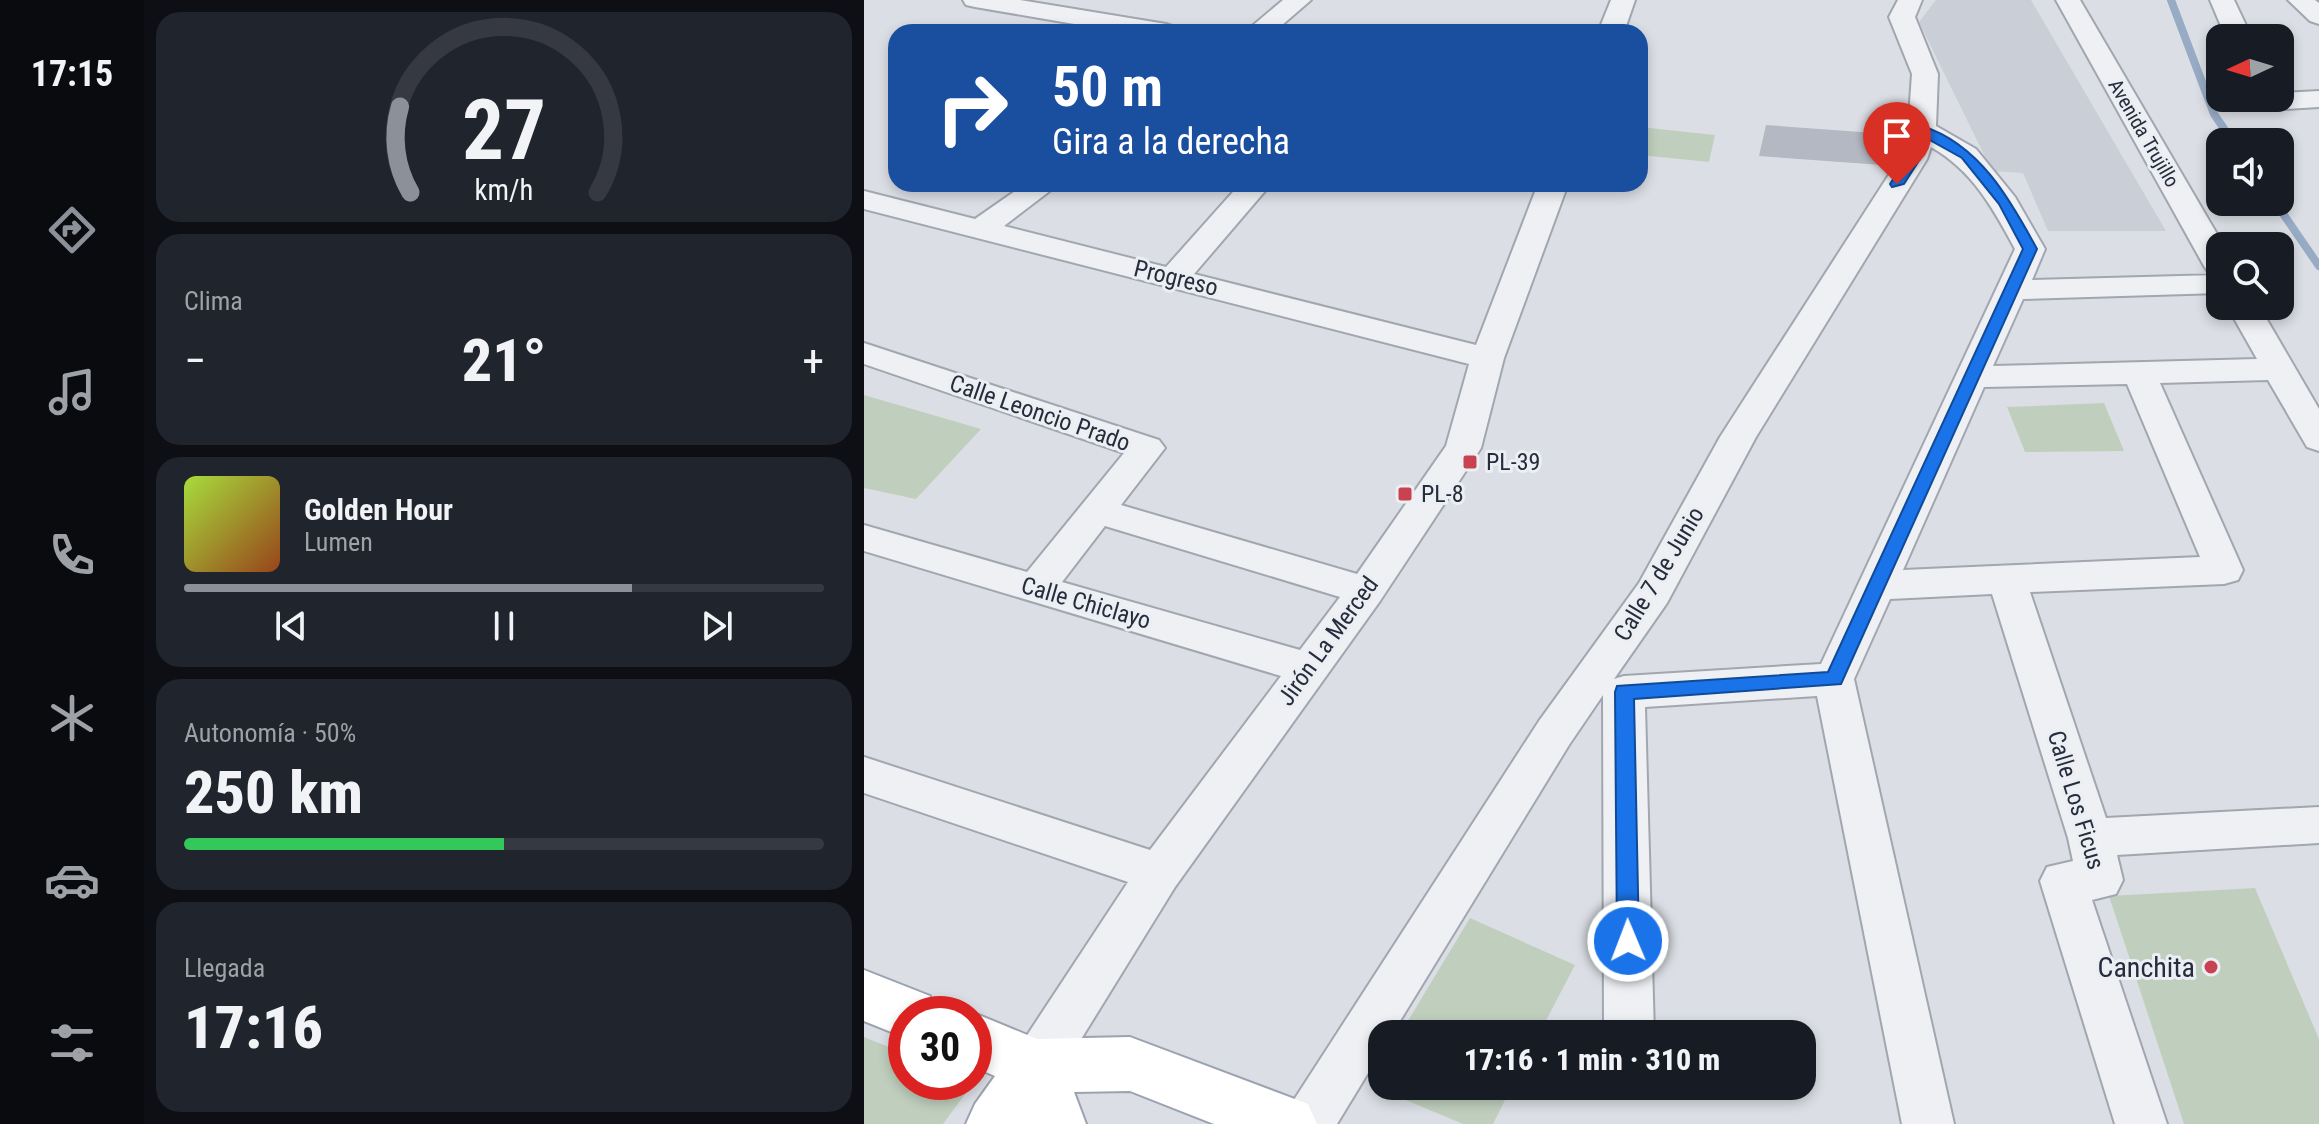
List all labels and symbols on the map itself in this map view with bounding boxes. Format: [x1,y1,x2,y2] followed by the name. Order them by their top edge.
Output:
[2206,24,2294,112] north arrow
[2103,75,2185,191] street label: Avenida Trujillo
[1863,102,1931,184] pin
[1131,254,1221,302] street label: Progreso
[946,369,1134,457] street label: Calle Leoncio Prado
[1486,448,1540,476] place label: PL-39
[1461,453,1479,471] marker: PL-39
[1421,480,1464,508] place label: PL-8
[1396,485,1414,503] marker: PL-8
[1608,502,1710,646] street label: Calle 7 de Junio
[1018,571,1154,635] street label: Calle Chiclayo
[1272,571,1384,711] street label: Jirón La Merced
[2042,727,2110,873] street label: Calle Los Ficus
[1586,899,1670,983] position arrow
[2098,951,2195,984] place label: Canchita
[2202,958,2220,976] marker: Canchita
[888,996,992,1100] speed limit sign: 30

